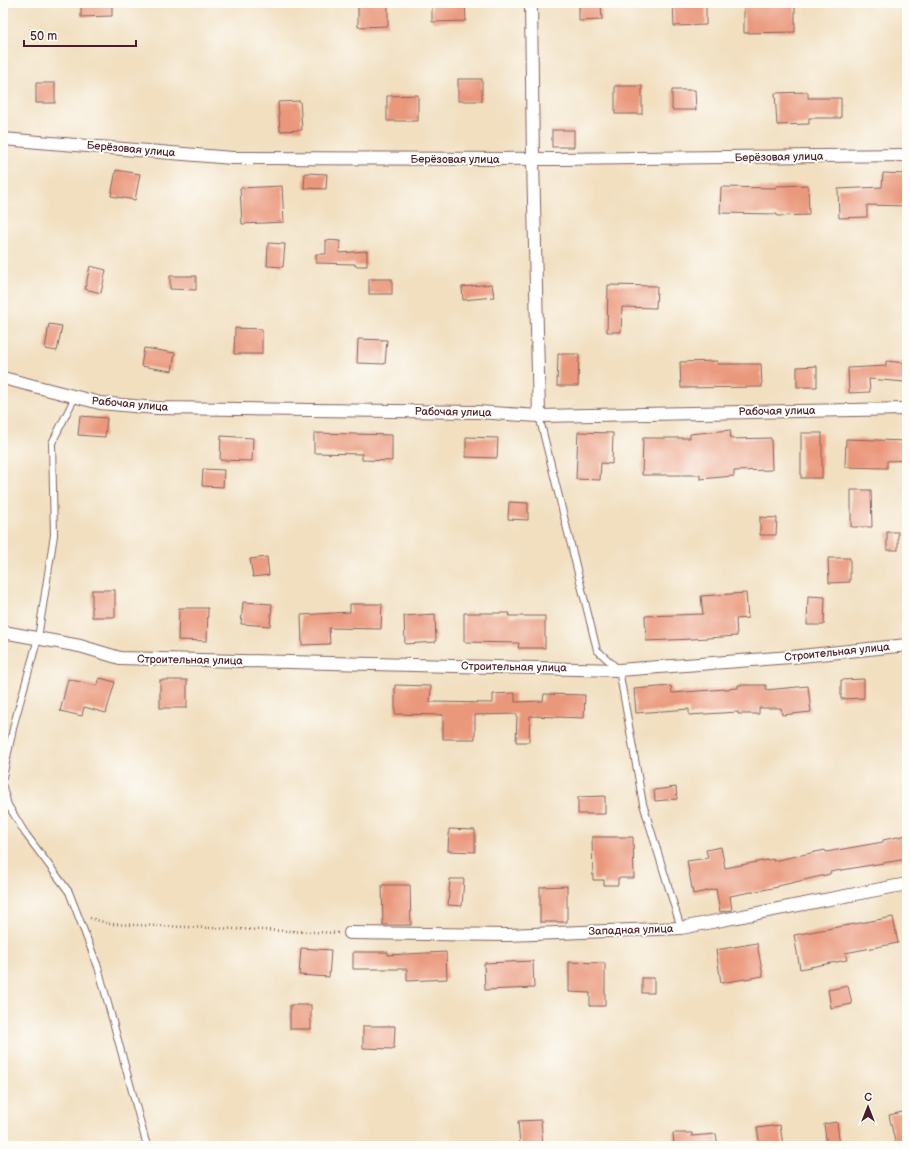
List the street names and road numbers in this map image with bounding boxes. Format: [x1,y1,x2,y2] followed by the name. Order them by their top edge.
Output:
[86,139,176,159] street label: Берёзовая улица
[734,150,824,164] street label: Берёзовая улица
[411,153,500,166] street label: Берёзовая улица
[91,394,169,414] street label: Рабочая улица
[738,404,816,418] street label: Рабочая улица
[414,405,492,419] street label: Рабочая улица
[784,640,891,664] street label: Строительная улица
[137,653,244,667] street label: Строительная улица
[461,660,568,674] street label: Строительная улица
[588,922,674,938] street label: Западная улица

